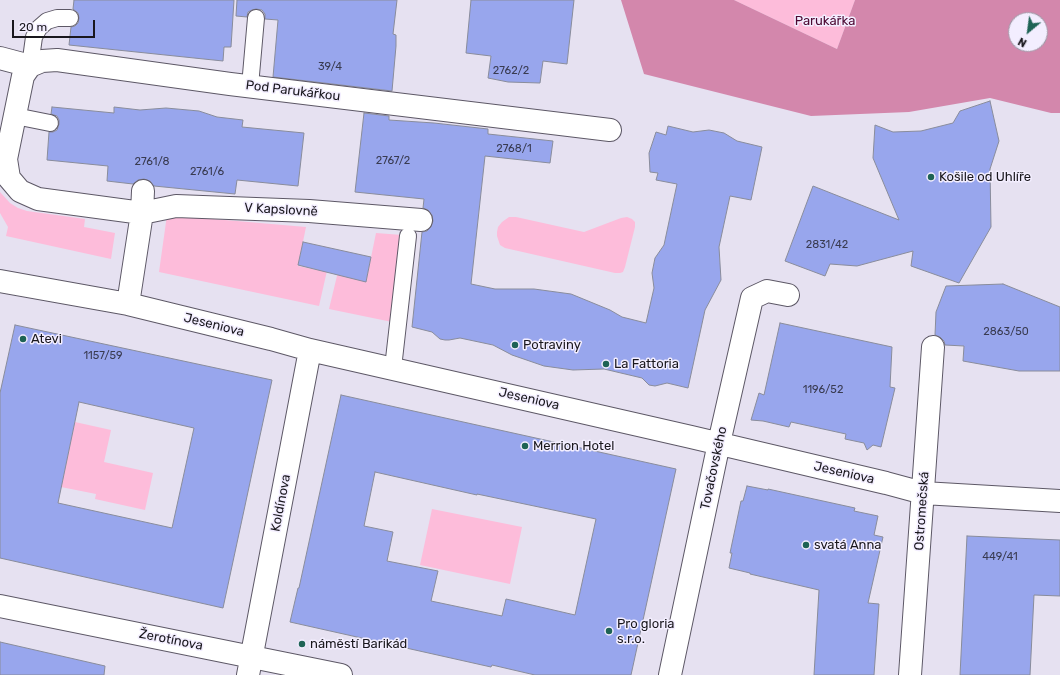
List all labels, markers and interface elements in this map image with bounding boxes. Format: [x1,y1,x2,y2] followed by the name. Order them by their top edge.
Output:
[14,12,97,38] scale bar
[1008,12,1048,52] north arrow
[795,13,855,29] park label: Parukářka
[19,20,47,34] text: 20 m
[1016,34,1029,50] text: N
[318,60,342,74] house number: 39/4
[493,64,529,78] house number: 2762/2
[245,77,341,105] street label: Pod Parukářkou
[496,142,532,156] house number: 2768/1
[376,154,410,168] house number: 2767/2
[135,155,169,169] house number: 2761/8
[190,165,224,179] house number: 2761/6
[939,169,1031,185] place label: Košile od Uhlíře
[926,172,936,182] marker: Košile od Uhlíře
[244,200,318,220] street label: V Kapslovně
[806,238,848,252] house number: 2831/42
[182,310,246,340] street label: Jeseniova
[983,325,1029,339] house number: 2863/50
[31,331,62,347] place label: Atevi
[18,334,28,344] marker: Atevi
[523,337,581,353] place label: Potraviny
[510,340,520,350] marker: Potraviny
[83,349,123,363] house number: 1157/59
[614,356,679,372] place label: La Fattoria
[601,359,611,369] marker: La Fattoria
[803,383,843,397] house number: 1196/52
[497,384,561,414] street label: Jeseniova
[698,425,730,511] street label: Tovačovského
[533,438,614,454] place label: Merrion Hotel
[520,441,530,451] marker: Merrion Hotel
[812,458,876,488] street label: Jeseniova
[911,471,933,551] street label: Ostromečská
[268,473,294,533] street label: Koldínova
[814,537,882,553] place label: svatá Anna
[801,540,811,550] marker: svatá Anna
[982,550,1018,564] house number: 449/41
[617,616,674,647] place label: Pro gloria s.r.o.
[138,626,204,654] street label: Žerotínova
[604,626,614,636] marker: Pro gloria s.r.o.
[310,636,407,652] place label: náměstí Barikád
[297,639,307,649] marker: náměstí Barikád

